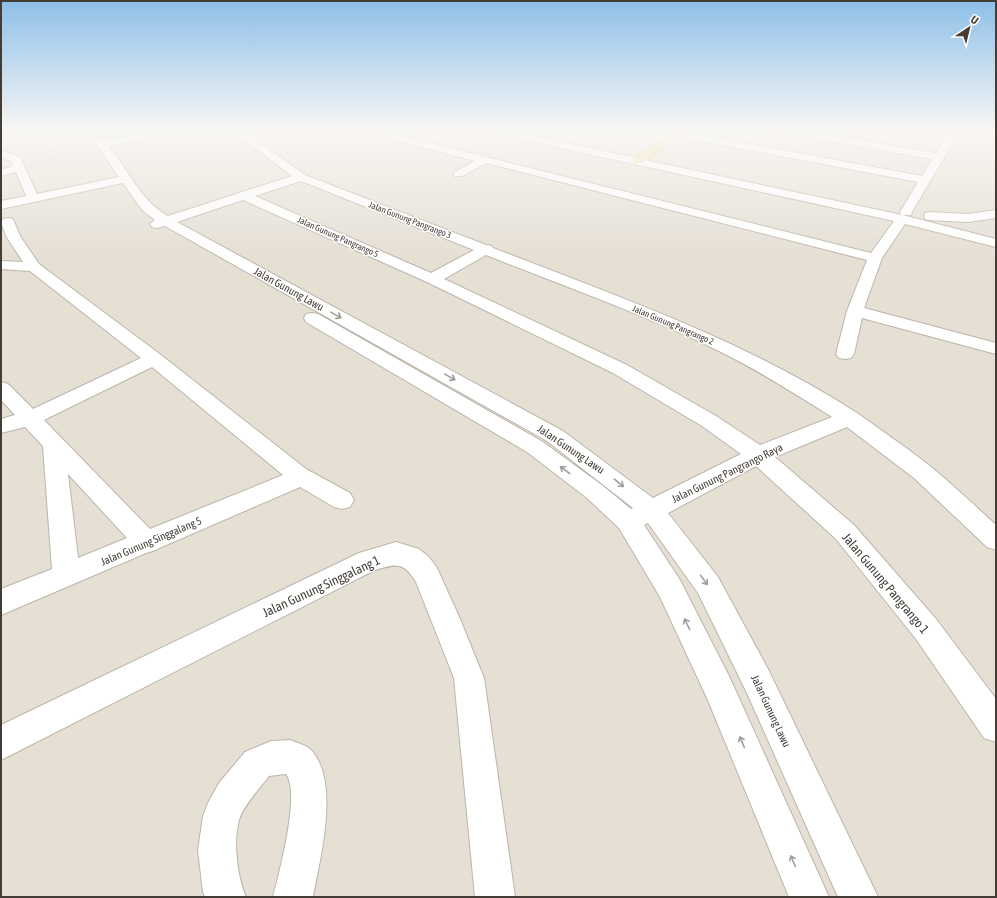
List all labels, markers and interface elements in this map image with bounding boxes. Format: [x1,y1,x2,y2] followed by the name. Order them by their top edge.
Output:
[949,8,989,48] north arrow
[969,13,981,27] text: U
[367,200,453,240] street label: Jalan Gunung Pangrango 3
[296,215,380,259] street label: Jalan Gunung Pangrango 5
[252,265,326,313] street label: Jalan Gunung Lawu
[631,303,715,347] street label: Jalan Gunung Pangrango 2
[330,311,342,319] one-way arrow
[444,374,456,382] one-way arrow
[535,422,607,476] street label: Jalan Gunung Lawu
[670,441,784,505] street label: Jalan Gunung Pangrango Raya
[560,466,571,474] one-way arrow
[614,479,625,488] one-way arrow
[99,514,203,568] street label: Jalan Gunung Singgalang 5
[839,530,932,637] street label: Jalan Gunung Pangrango 1
[260,553,382,620] street label: Jalan Gunung Singgalang 1
[700,575,708,586] one-way arrow
[683,618,691,630] one-way arrow
[749,673,793,749] street label: Jalan Gunung Lawu
[738,736,745,748] one-way arrow
[789,856,797,868] one-way arrow

